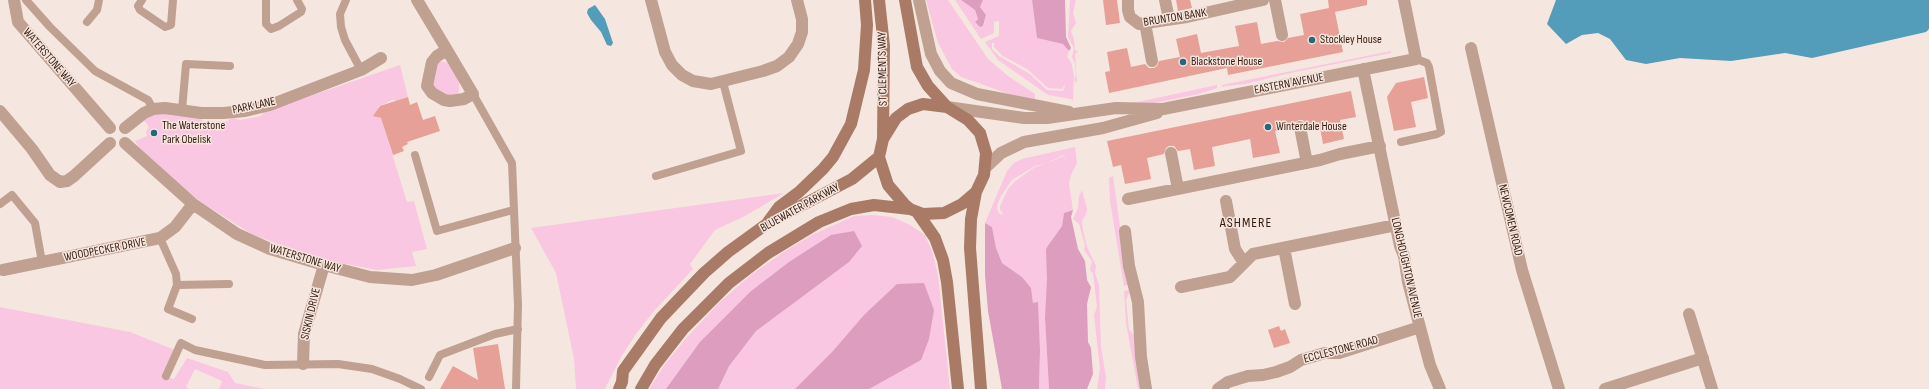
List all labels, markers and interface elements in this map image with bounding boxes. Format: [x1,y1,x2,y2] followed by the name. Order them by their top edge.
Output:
[1143,6,1207,30] street label: BRUNTON BANK
[20,26,78,90] street label: WATERSTONE WAY
[875,32,891,106] street label: ST CLEMENTS WAY
[1320,33,1382,47] place label: Stockley House
[1307,35,1317,45] marker: Stockley House
[1191,55,1262,69] place label: Blackstone House
[1178,57,1188,67] marker: Blackstone House
[1253,70,1325,98] street label: EASTERN AVENUE
[231,94,277,118] street label: PARK LANE
[162,119,225,147] place label: The Waterstone Park Obelisk
[1276,120,1347,134] place label: Winterdale House
[1263,122,1273,132] marker: Winterdale House
[149,128,159,138] marker: The Waterstone Park Obelisk
[758,180,842,236] street label: BLUEWATER PARKWAY
[1495,183,1525,257] street label: NEWCOMEN ROAD
[1220,215,1272,231] district label: ASHMERE
[1387,216,1425,320] street label: LONGHOUGHTON AVENUE
[63,235,147,265] street label: WOODPECKER DRIVE
[268,241,342,277] street label: WATERSTONE WAY
[298,287,324,341] street label: SISKIN DRIVE
[1302,333,1380,367] street label: ECCLESTONE ROAD

